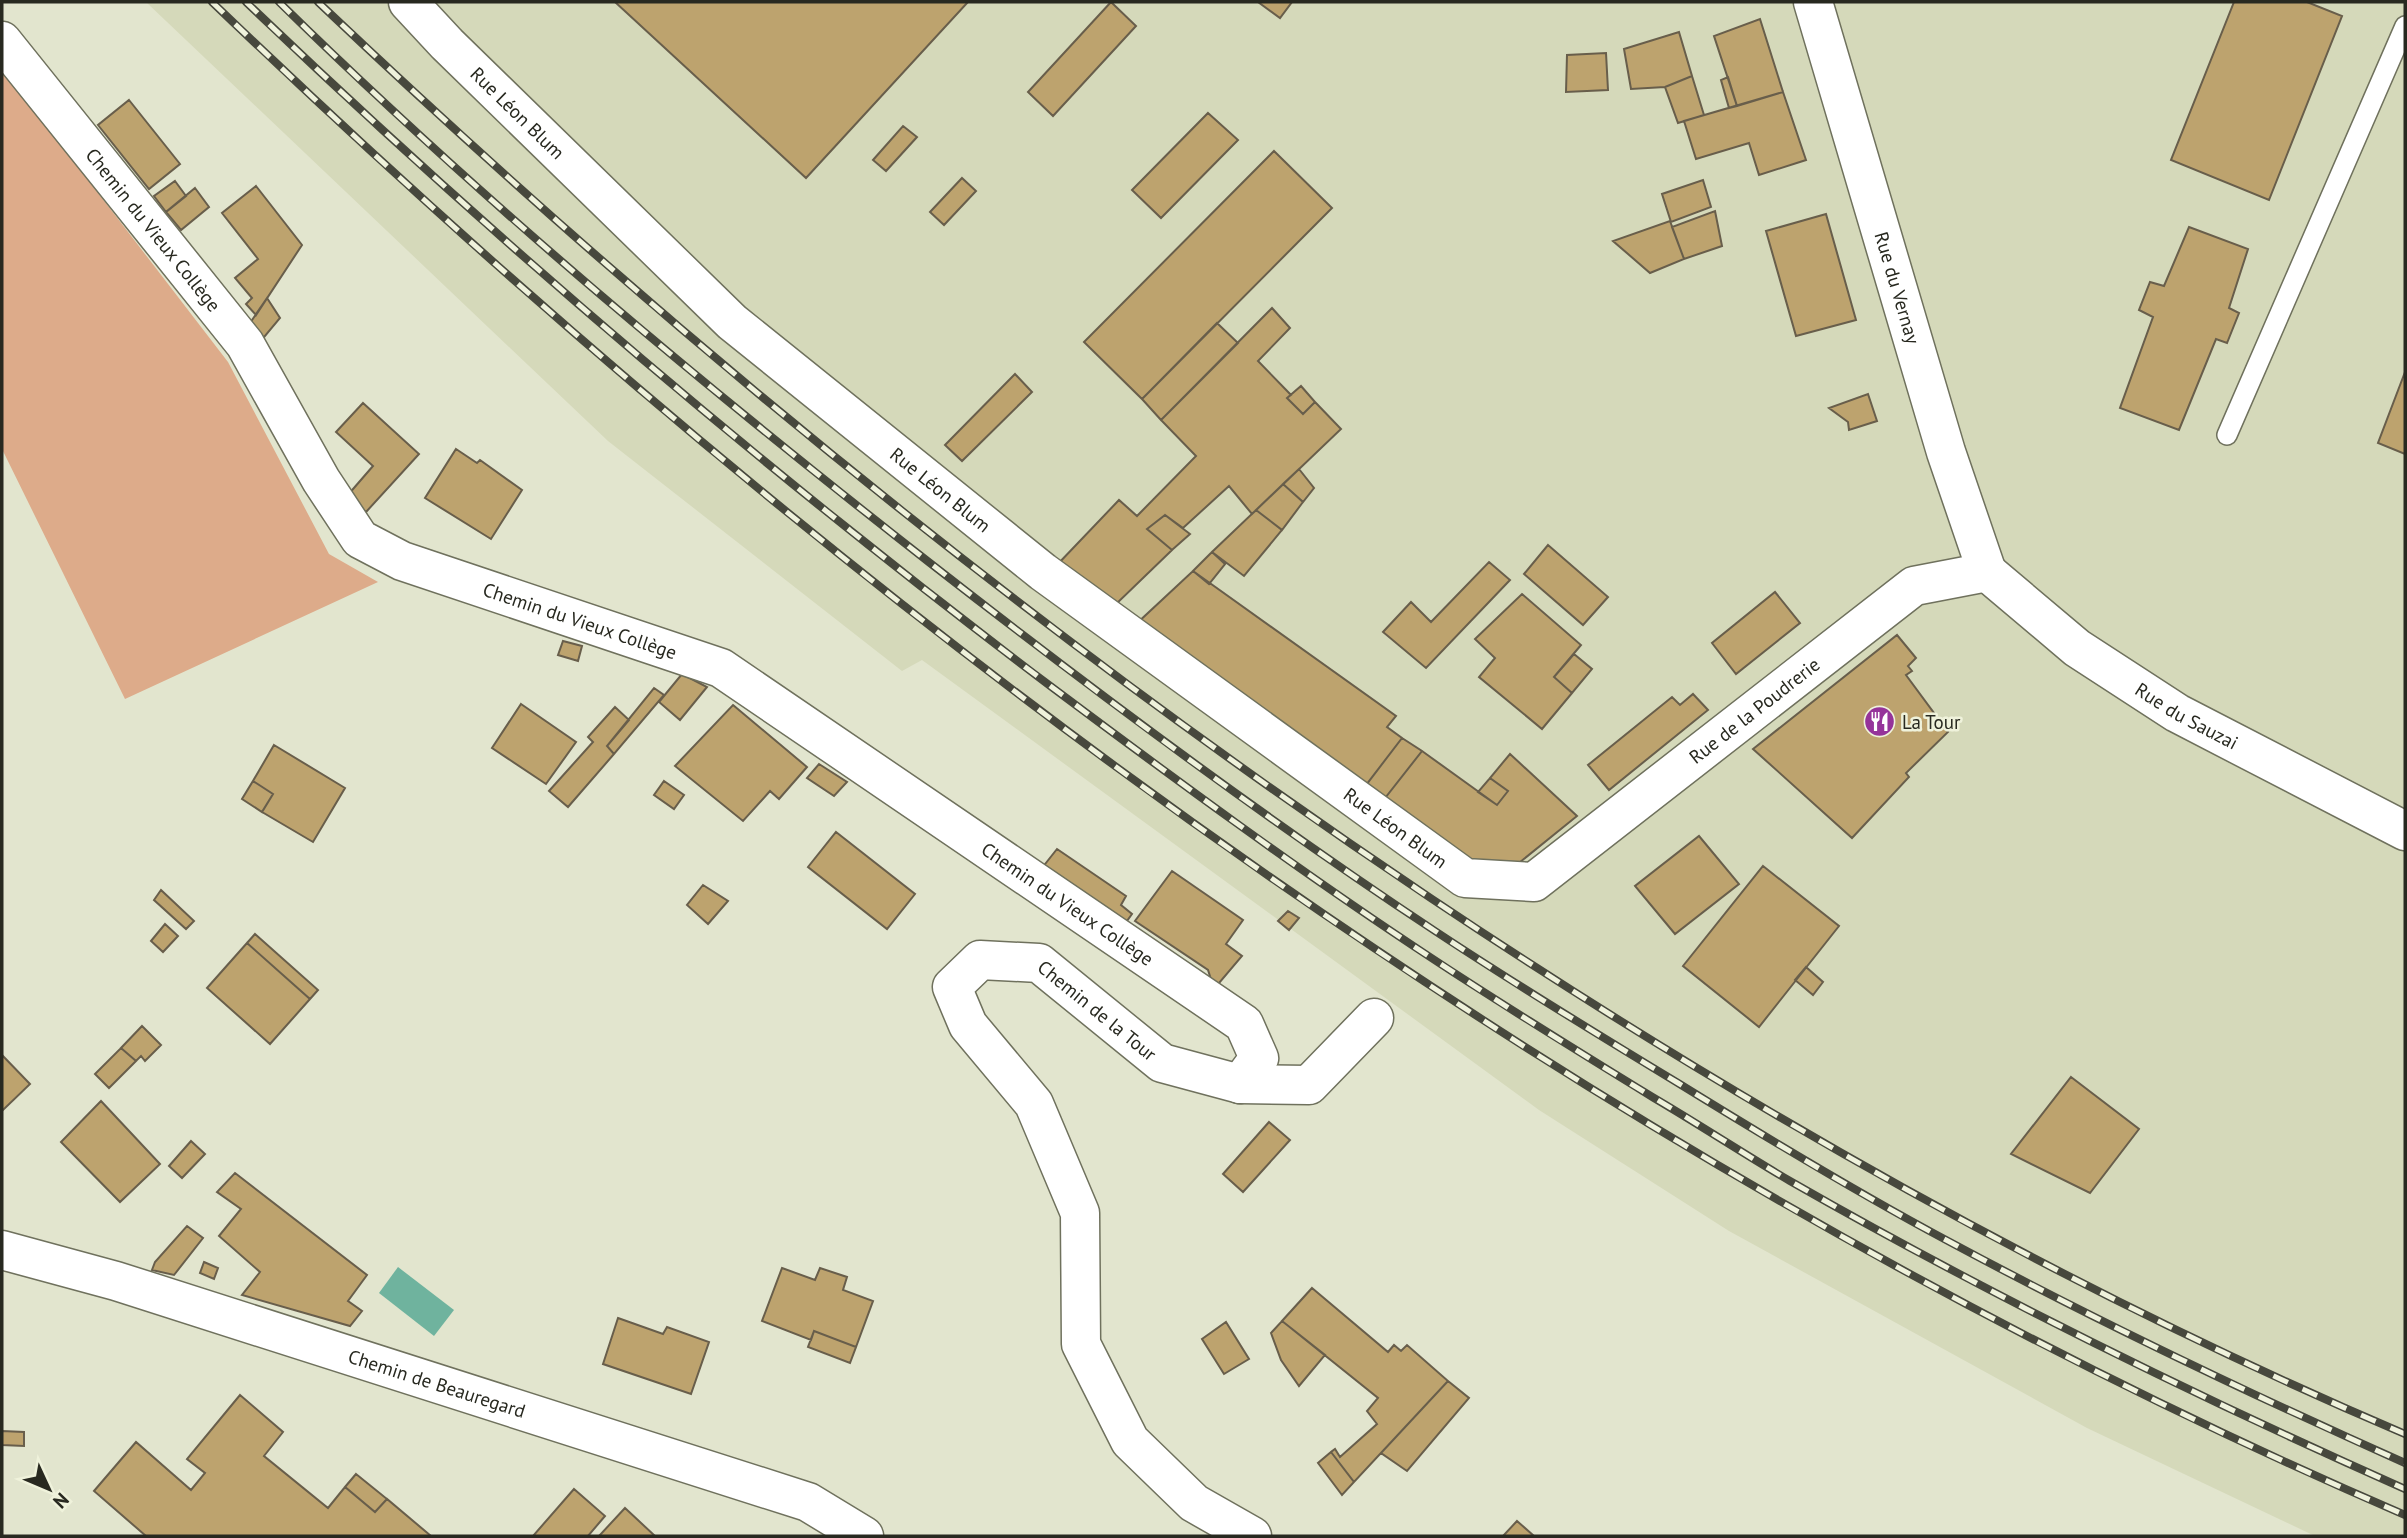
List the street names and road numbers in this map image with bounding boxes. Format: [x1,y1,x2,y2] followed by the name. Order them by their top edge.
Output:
[465,62,570,164] street label: Rue Léon Blum
[81,143,226,316] street label: Chemin du Vieux Collège
[1870,229,1925,347] street label: Rue du Vernay
[885,442,996,537] street label: Rue Léon Blum
[480,577,680,664] street label: Chemin du Vieux Collège
[1684,652,1824,769] street label: Rue de la Poudrerie
[2131,677,2242,755] street label: Rue du Sauzai
[1339,782,1452,873] street label: Rue Léon Blum
[977,837,1158,971] street label: Chemin du Vieux Collège
[1033,955,1162,1066] street label: Chemin de la Tour
[345,1344,528,1423] street label: Chemin de Beauregard

